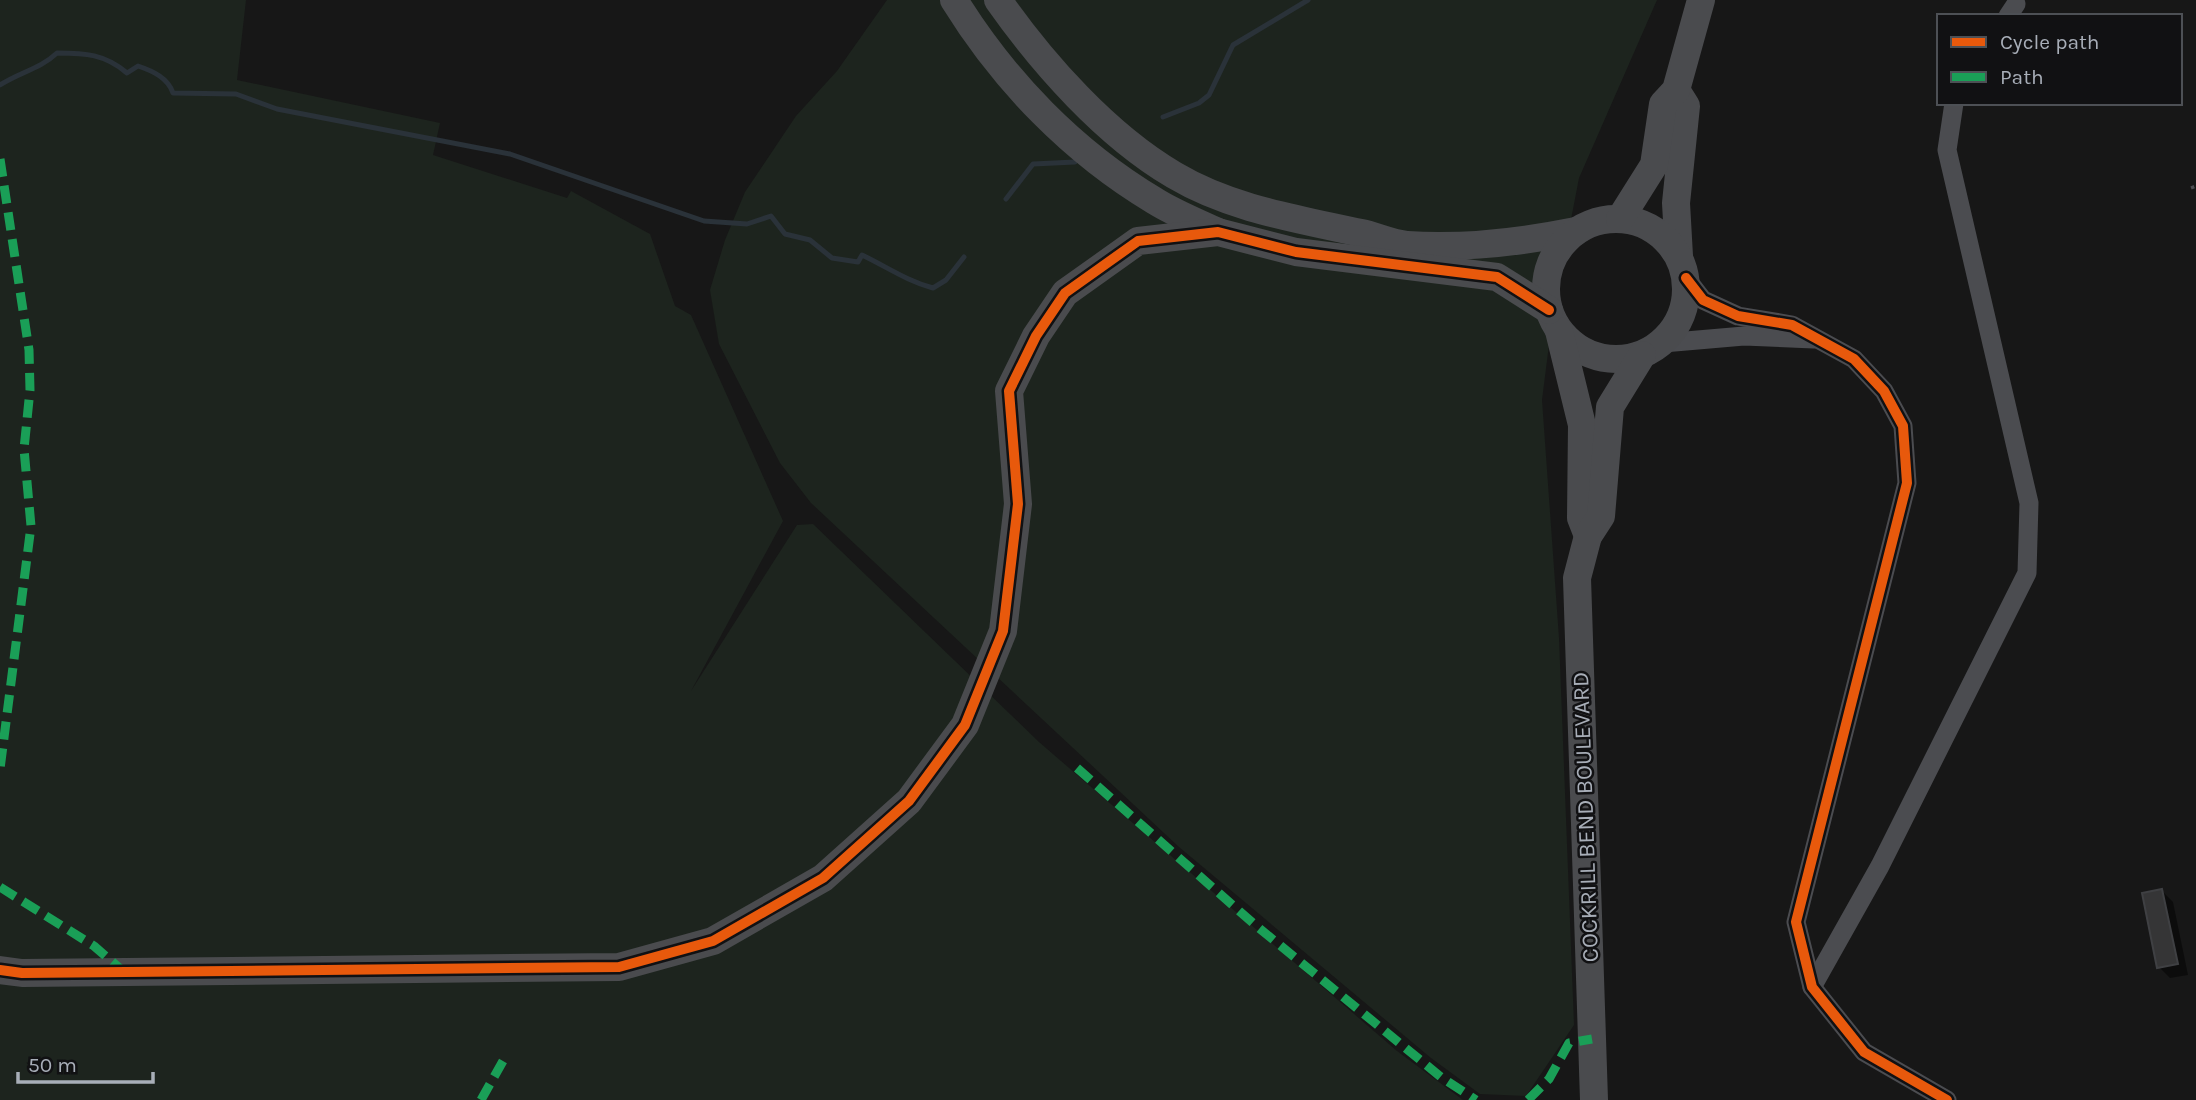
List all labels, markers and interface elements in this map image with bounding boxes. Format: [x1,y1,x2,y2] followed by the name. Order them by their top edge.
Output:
[1937,14,2182,105] legend
[2000,30,2100,54] text: Cycle path
[2000,65,2044,89] text: Path
[1567,671,1604,963] street label: COCKRILL BEND BOULEVARD
[18,1040,152,1084] scale bar
[28,1053,77,1077] text: 50 m

